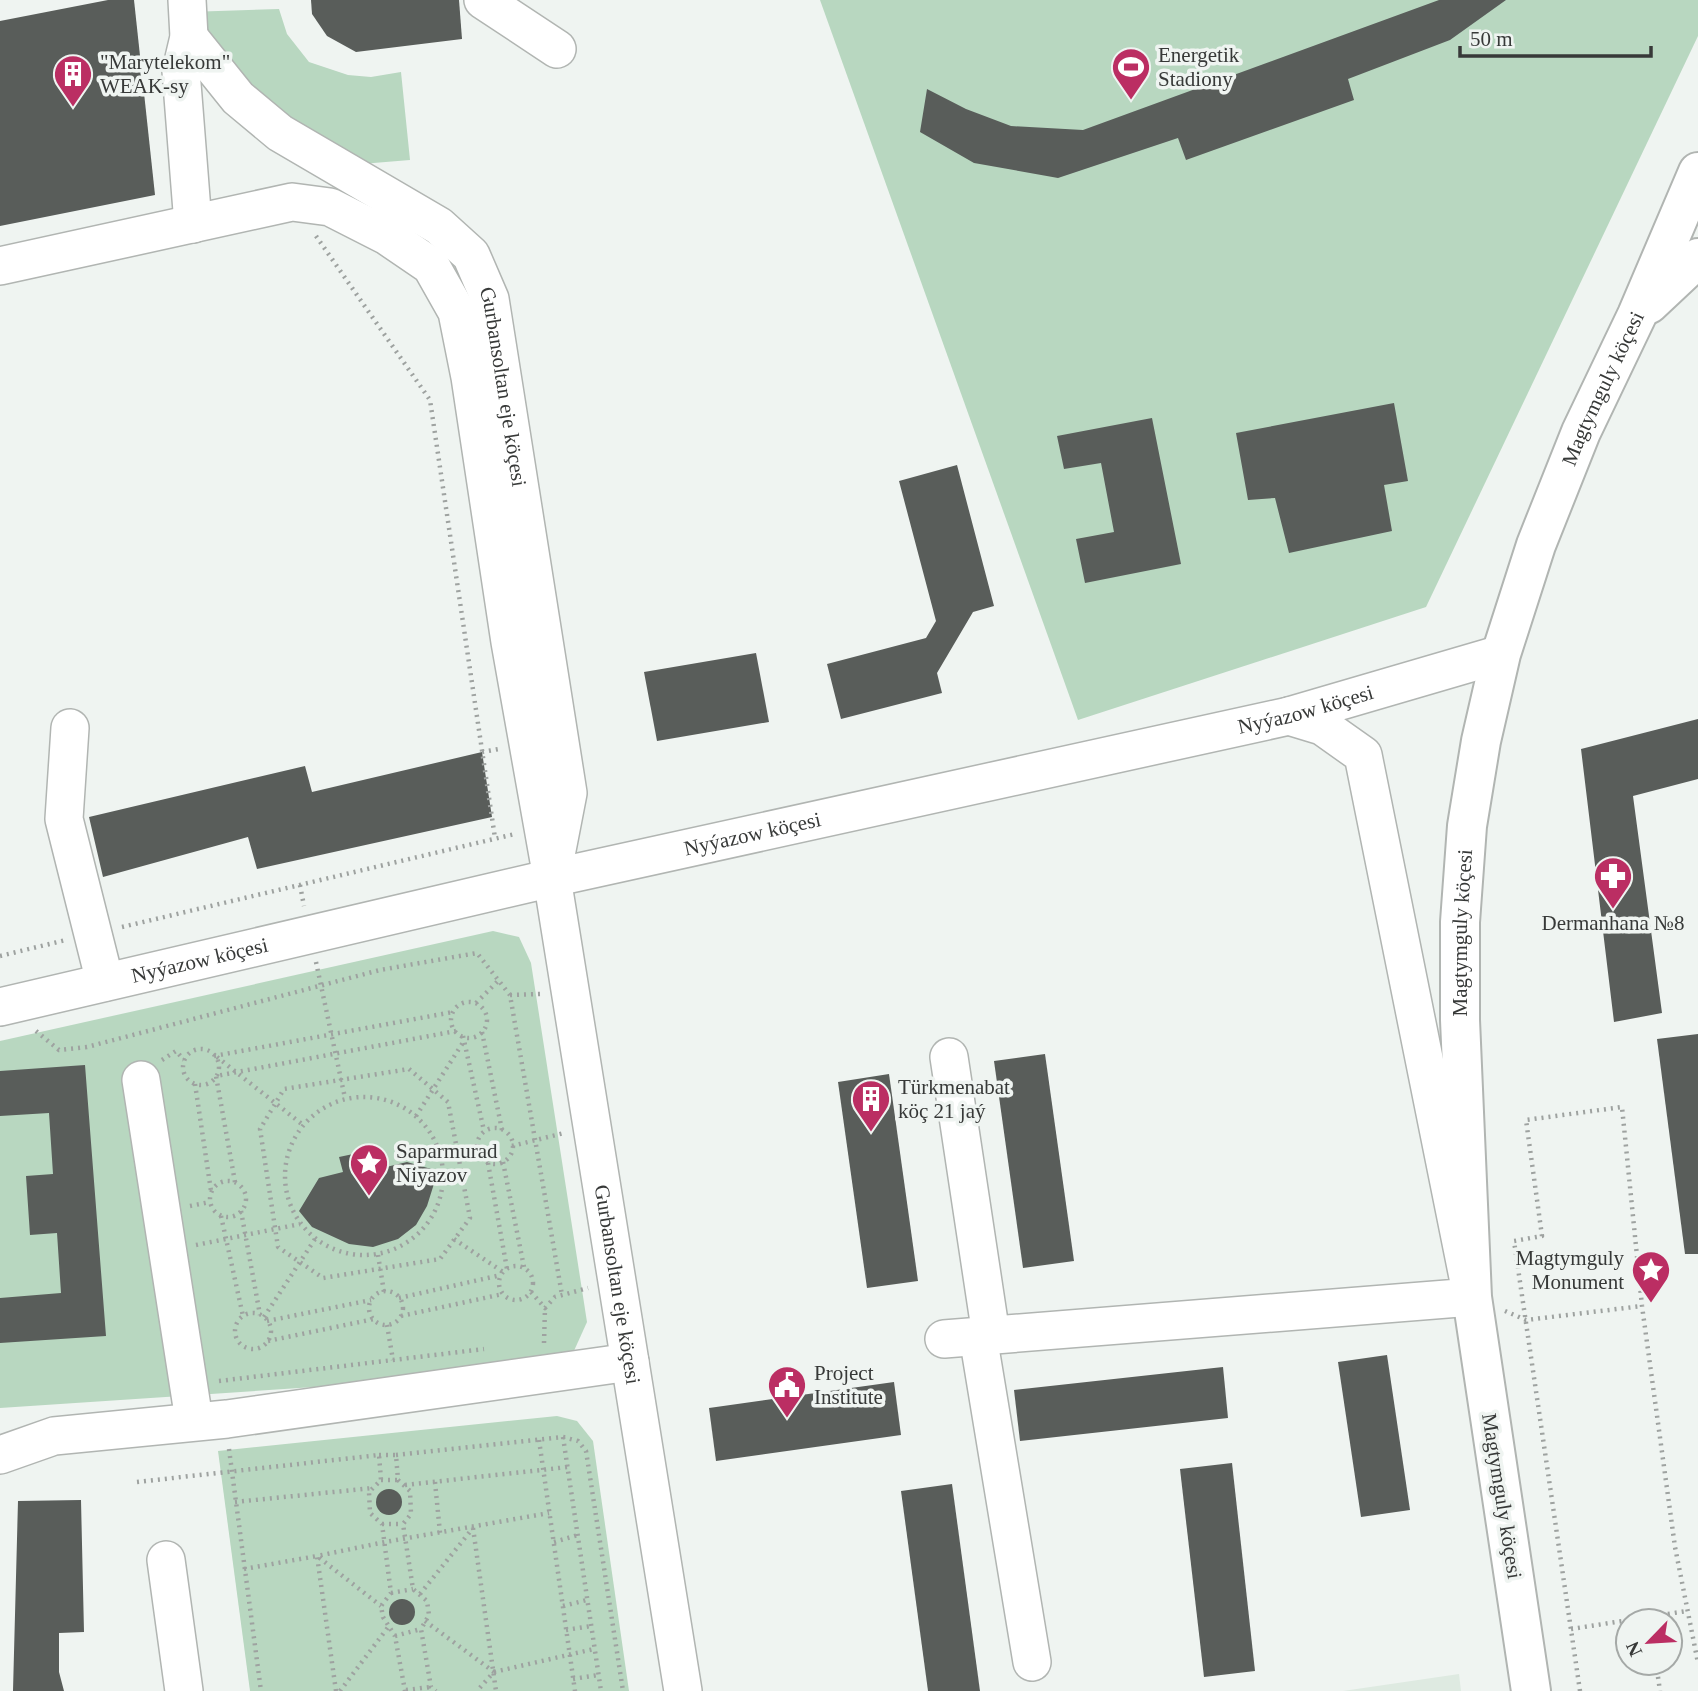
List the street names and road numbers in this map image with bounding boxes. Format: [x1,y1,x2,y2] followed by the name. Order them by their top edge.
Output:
[474,283,531,488] street label: Gurbansoltan eje köçesi
[1557,307,1649,469] street label: Magtymguly köçesi
[1235,680,1376,739] street label: Nyýazow köçesi
[682,807,823,861] street label: Nyýazow köçesi
[1448,848,1477,1016] street label: Magtymguly köçesi
[129,933,270,988] street label: Nyýazow köçesi
[590,1183,645,1386] street label: Gurbansoltan eje köçesi
[1477,1411,1527,1581] street label: Magtymguly köçesi

